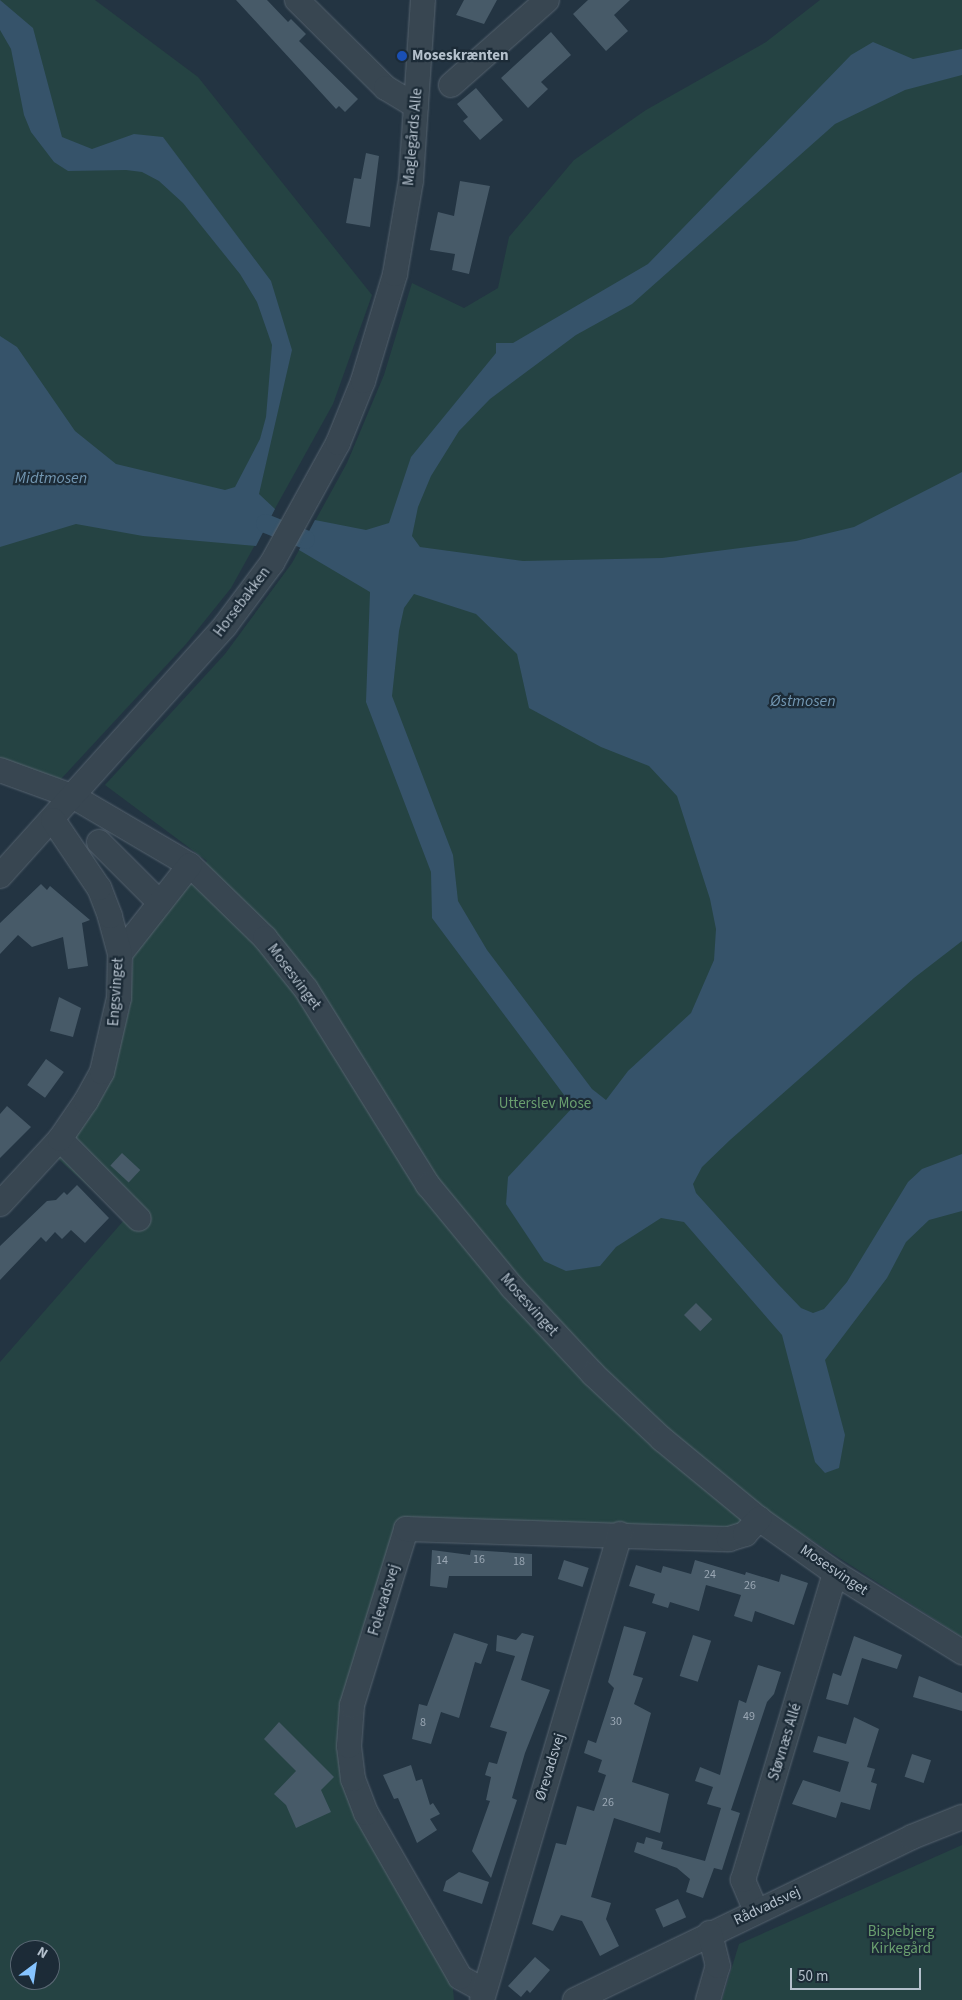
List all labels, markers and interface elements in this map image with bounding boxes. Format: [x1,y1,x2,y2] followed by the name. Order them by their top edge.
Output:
[412,47,509,65] place label: Moseskrænten
[396,50,408,62] marker: Moseskrænten
[400,87,426,187] street label: Maglegårds Alle
[15,468,87,488] water label: Midtmosen
[210,564,274,640] street label: Horsebakken
[770,691,836,711] water label: Østmosen
[263,941,325,1013] street label: Mosesvinget
[105,957,127,1027] street label: Engsvinget
[499,1095,591,1113] park label: Utterslev Mose
[496,1270,562,1340] street label: Mosesvinget
[797,1541,871,1599] street label: Mosesvinget
[473,1553,485,1567] house number: 16
[436,1554,448,1568] house number: 14
[513,1555,525,1569] house number: 18
[365,1562,403,1638] street label: Folevadsvej
[704,1568,716,1582] house number: 24
[744,1579,756,1593] house number: 26
[765,1701,805,1783] street label: Støvnæs Allé
[743,1710,755,1724] house number: 49
[610,1715,622,1729] house number: 30
[420,1716,426,1730] house number: 8
[531,1731,569,1803] street label: Ørevadsvej
[602,1796,614,1810] house number: 26
[731,1883,803,1929] street label: Rådvadsvej
[868,1922,934,1957] park label: Bispebjerg Kirkegård
[10,1940,60,1990] north arrow
[33,1942,51,1964] text: N
[792,1958,923,1990] scale bar
[798,1966,828,1987] text: 50 m

